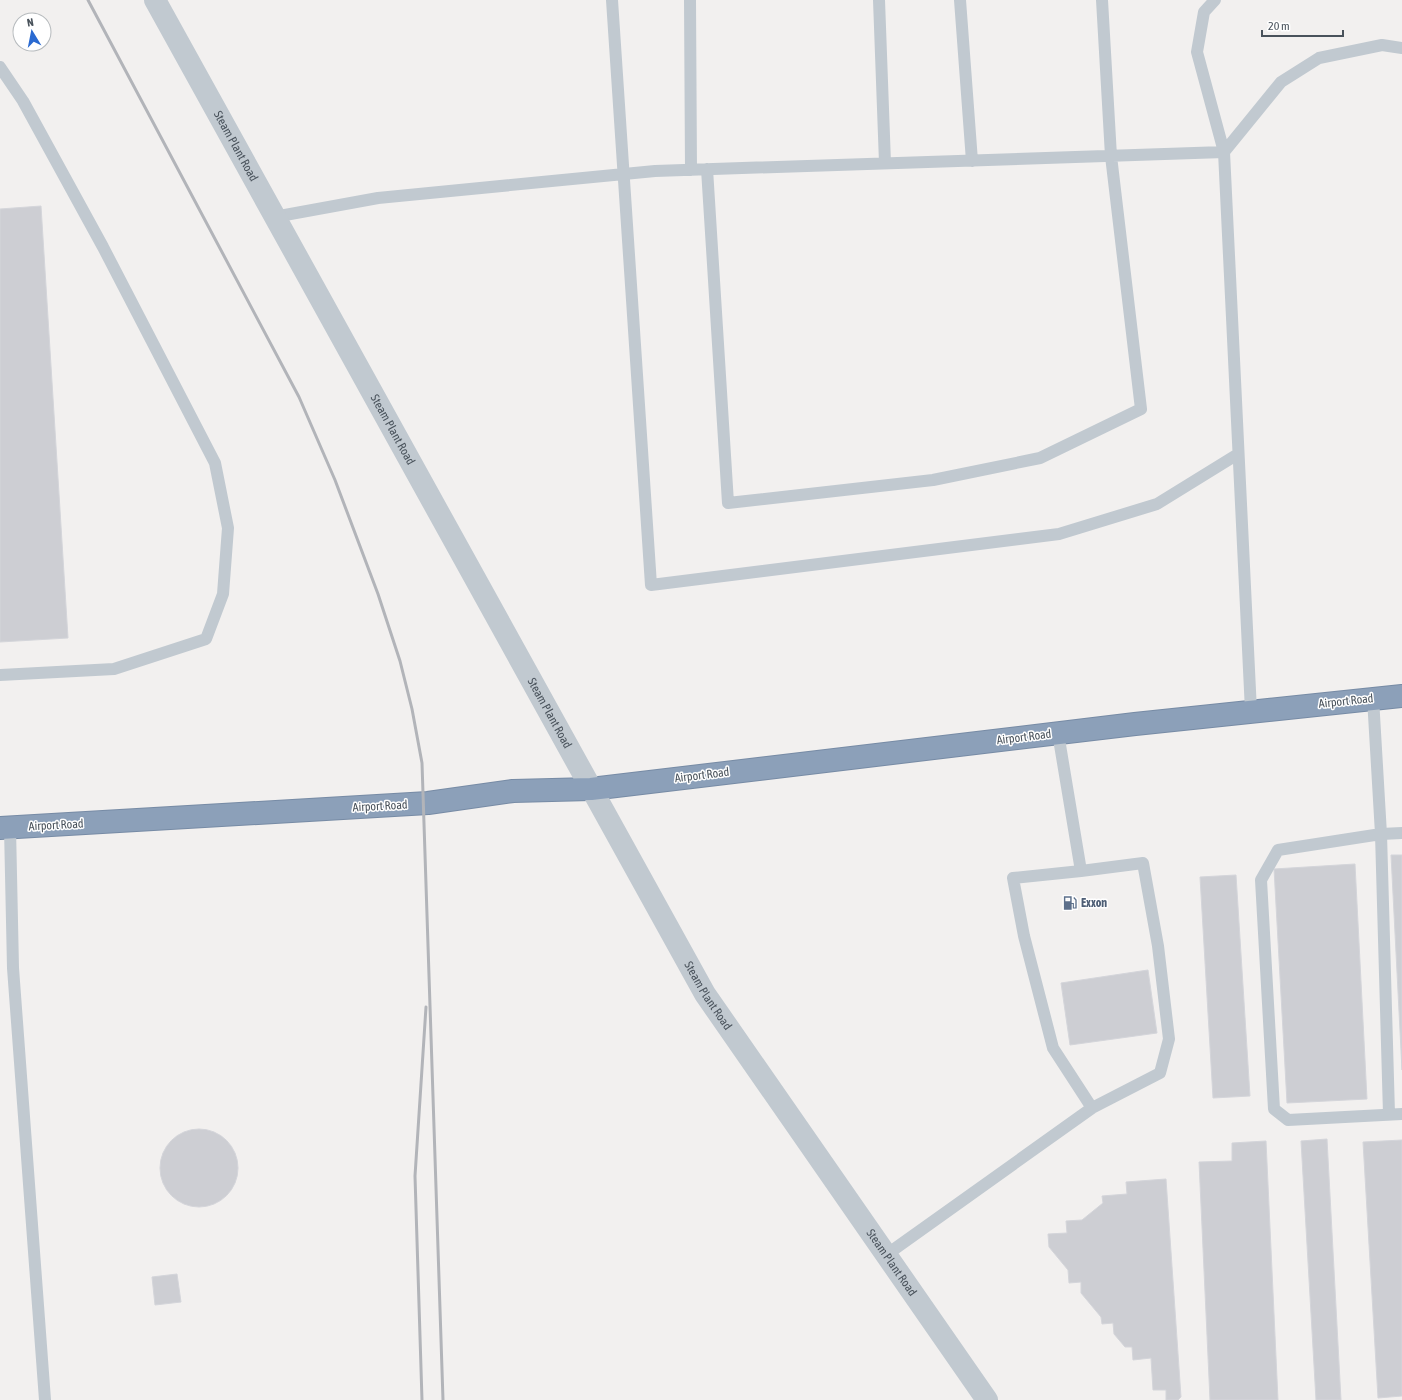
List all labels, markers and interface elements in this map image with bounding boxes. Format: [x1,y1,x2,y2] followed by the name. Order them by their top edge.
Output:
[12,12,52,52] north arrow
[1262,12,1343,38] scale bar
[26,16,35,29] text: N
[1268,19,1290,33] text: 20 m
[211,108,261,184] street label: Steam Plant Road
[368,392,418,467] street label: Steam Plant Road
[524,675,575,751] street label: Steam Plant Road
[1318,691,1374,711] street label: Airport Road
[996,727,1052,747] street label: Airport Road
[674,765,730,785] street label: Airport Road
[352,798,408,814] street label: Airport Road
[28,817,84,833] street label: Airport Road
[1062,895,1078,911] fuel station icon: Exxon
[1081,896,1107,910] place label: Exxon
[681,959,735,1033] street label: Steam Plant Road
[863,1226,920,1299] street label: Steam Plant Road

